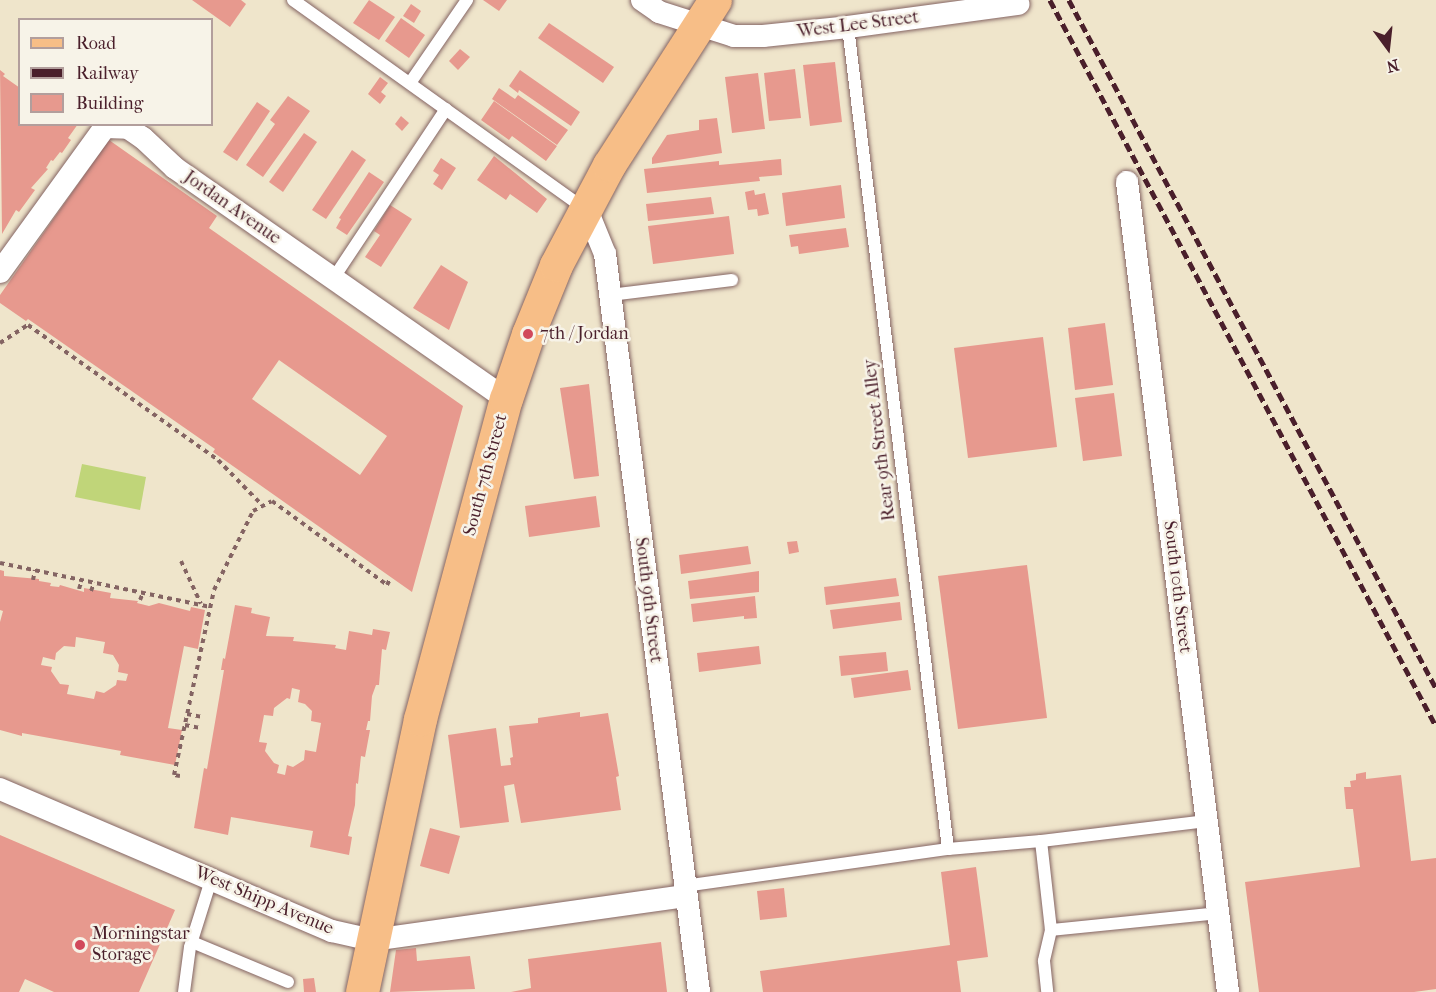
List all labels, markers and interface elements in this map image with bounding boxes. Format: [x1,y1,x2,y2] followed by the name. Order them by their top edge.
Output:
[796,7,920,43] street label: West Lee Street
[18,18,213,126] legend
[1358,18,1418,78] north arrow
[76,33,116,54] text: Road
[1384,55,1401,77] text: N
[76,63,139,84] text: Railway
[76,93,143,114] text: Building
[179,167,285,249] street label: Jordan Avenue
[540,323,629,345] place label: 7th / Jordan
[521,327,535,341] marker: 7th / Jordan
[859,358,901,522] street label: Rear 9th Street Alley
[459,412,513,538] street label: South 7th Street
[1158,520,1196,654] street label: South 10th Street
[630,536,666,664] street label: South 9th Street
[191,862,337,940] street label: West Shipp Avenue
[92,924,190,966] place label: Morningstar Storage
[73,938,87,952] marker: Morningstar Storage

